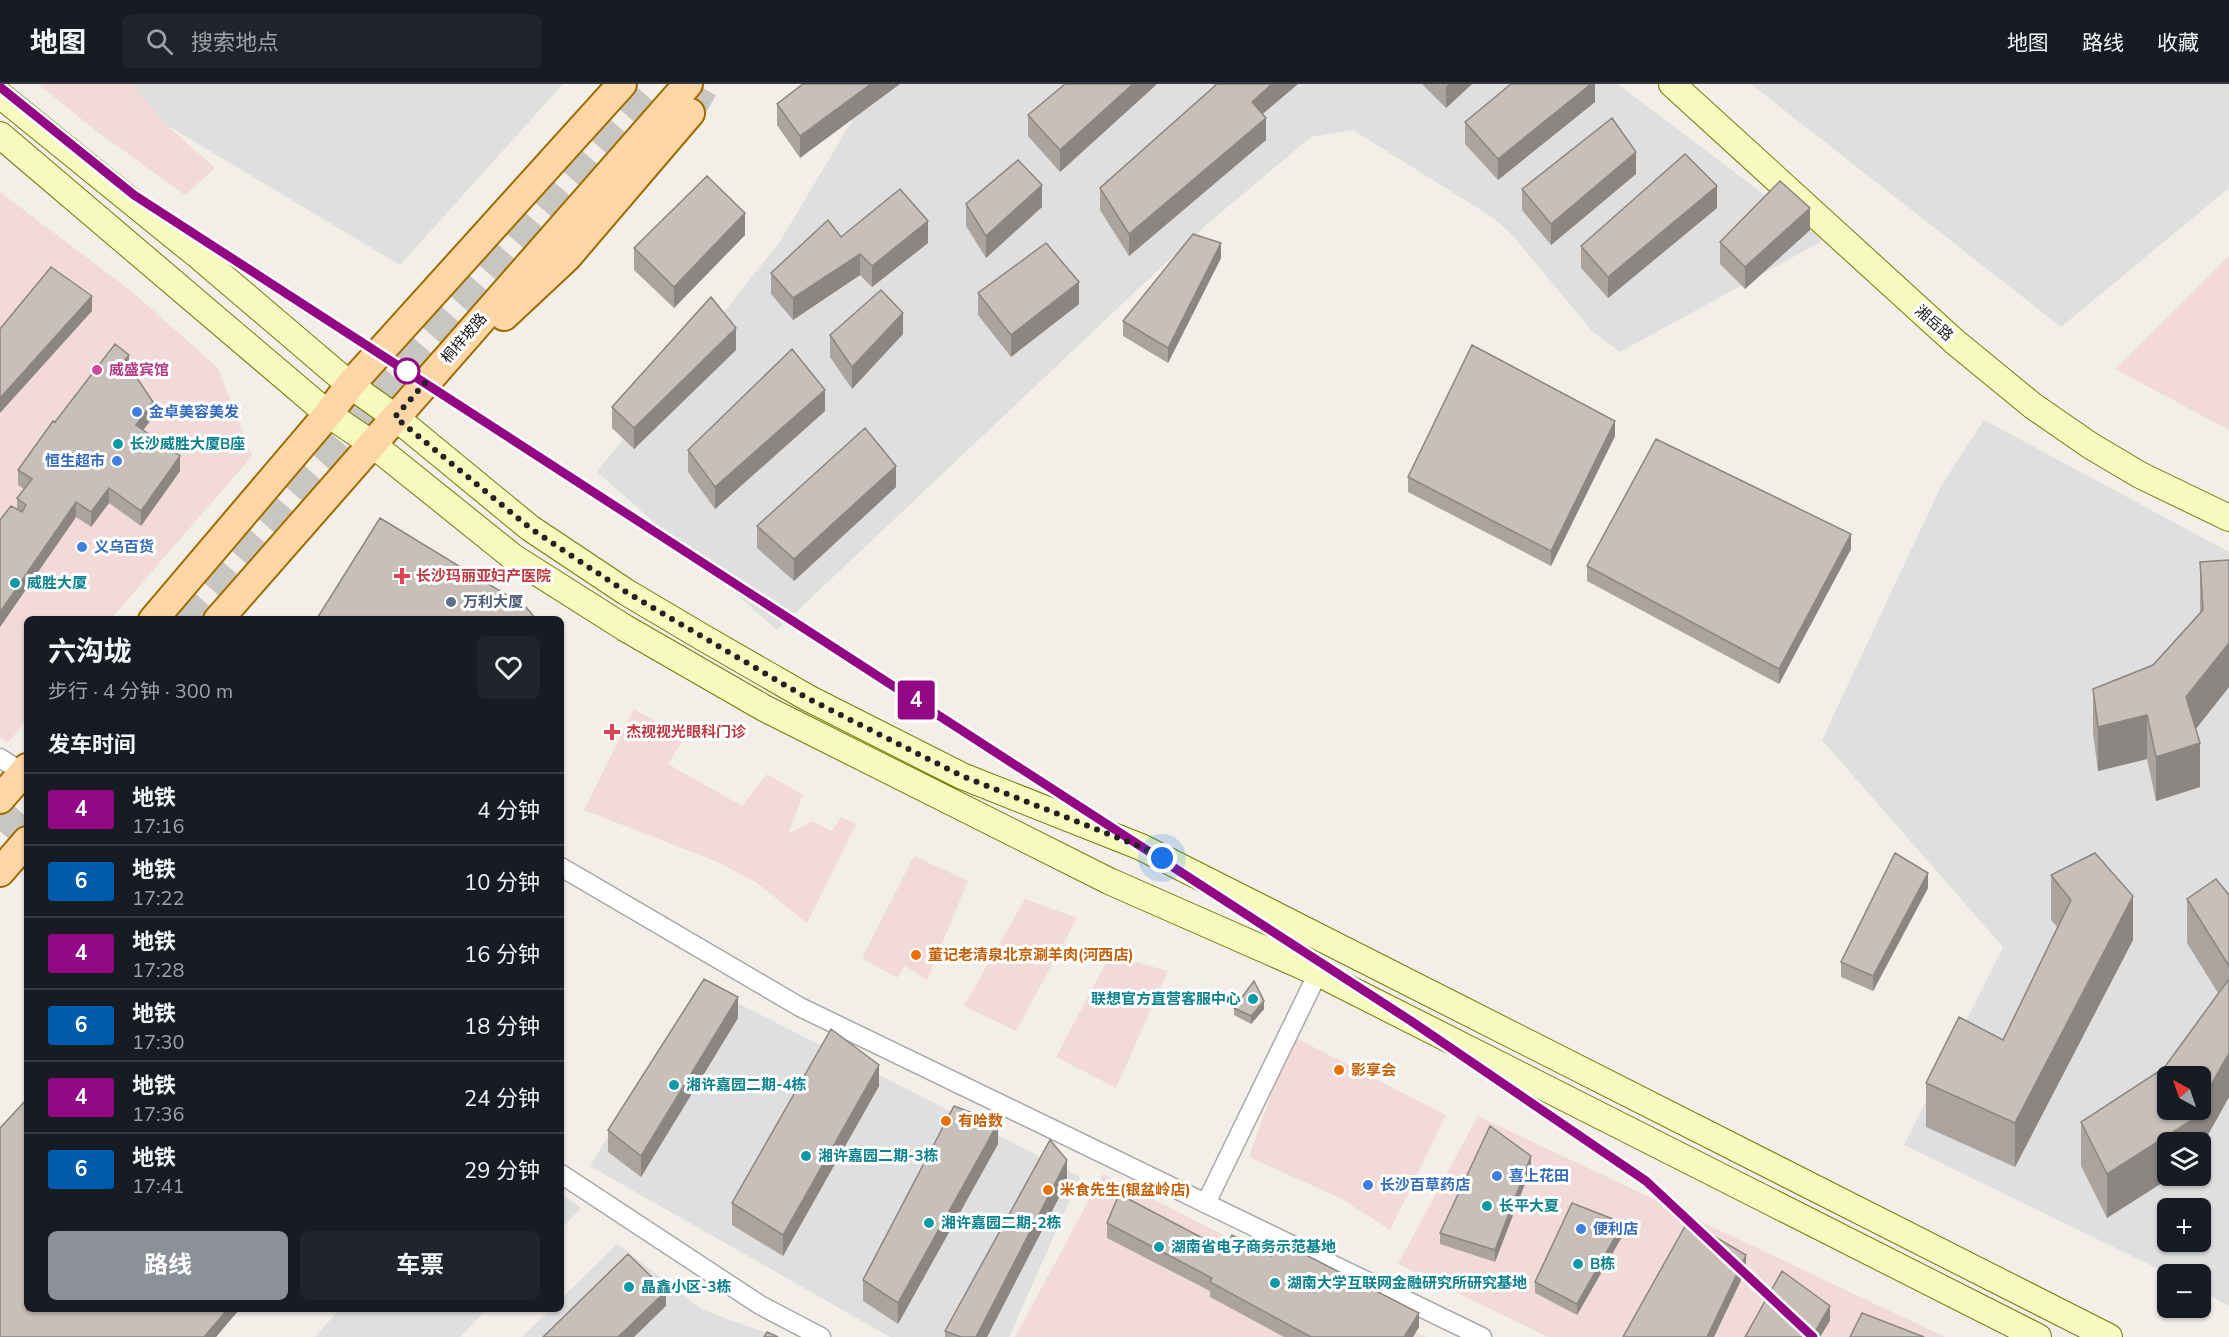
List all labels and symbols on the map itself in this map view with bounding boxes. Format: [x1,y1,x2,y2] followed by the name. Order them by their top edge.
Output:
[1911,301,1957,345] street label: 湘岳路
[437,309,491,367] street label: 桐梓坡路
[394,358,420,384] unlabelled marker
[109,360,169,380] place label: 威盛宾馆
[90,363,104,377] marker: 威盛宾馆
[149,402,239,422] place label: 金卓美容美发
[130,405,144,419] marker: 金卓美容美发
[130,434,245,454] place label: 长沙威胜大厦B座
[111,437,125,451] marker: 长沙威胜大厦B座
[45,451,105,471] place label: 恒生超市
[110,454,124,468] marker: 恒生超市
[94,537,154,557] place label: 义乌百货
[75,540,89,554] marker: 义乌百货
[416,566,551,586] place label: 长沙玛丽亚妇产医院
[393,567,411,585] marker: 长沙玛丽亚妇产医院
[27,573,87,593] place label: 威胜大厦
[8,576,22,590] marker: 威胜大厦
[463,592,523,612] place label: 万利大厦
[444,595,458,609] marker: 万利大厦
[896,680,936,720] line badge: 4
[626,722,747,742] place label: 杰视视光眼科门诊
[603,723,621,741] marker: 杰视视光眼科门诊
[1147,843,1177,873] your location
[928,945,1134,965] place label: 董记老清泉北京涮羊肉(河西店)
[909,948,923,962] marker: 董记老清泉北京涮羊肉(河西店)
[1091,989,1241,1009] place label: 联想官方直营客服中心
[1246,992,1260,1006] marker: 联想官方直营客服中心
[1351,1060,1396,1080] place label: 影享会
[1332,1063,1346,1077] marker: 影享会
[2157,1066,2211,1120] north arrow
[686,1075,807,1095] place label: 湘许嘉园二期-4栋
[667,1078,681,1092] marker: 湘许嘉园二期-4栋
[958,1111,1003,1131] place label: 有哈数
[939,1114,953,1128] marker: 有哈数
[818,1146,939,1166] place label: 湘许嘉园二期-3栋
[799,1149,813,1163] marker: 湘许嘉园二期-3栋
[1509,1166,1569,1186] place label: 喜上花田
[1490,1169,1504,1183] marker: 喜上花田
[1380,1175,1470,1195] place label: 长沙百草药店
[1361,1178,1375,1192] marker: 长沙百草药店
[1060,1180,1191,1200] place label: 米食先生(银盆岭店)
[1041,1183,1055,1197] marker: 米食先生(银盆岭店)
[1499,1196,1559,1216] place label: 长平大夏
[1480,1199,1494,1213] marker: 长平大夏
[941,1213,1062,1233] place label: 湘许嘉园二期-2栋
[922,1216,936,1230] marker: 湘许嘉园二期-2栋
[1593,1219,1638,1239] place label: 便利店
[1574,1222,1588,1236] marker: 便利店
[1171,1237,1336,1257] place label: 湖南省电子商务示范基地
[1152,1240,1166,1254] marker: 湖南省电子商务示范基地
[1590,1254,1615,1274] place label: B栋
[1571,1257,1585,1271] marker: B栋
[1287,1273,1527,1293] place label: 湖南大学互联网金融研究所研究基地
[1268,1276,1282,1290] marker: 湖南大学互联网金融研究所研究基地
[641,1277,732,1297] place label: 晶鑫小区-3栋
[622,1280,636,1294] marker: 晶鑫小区-3栋

